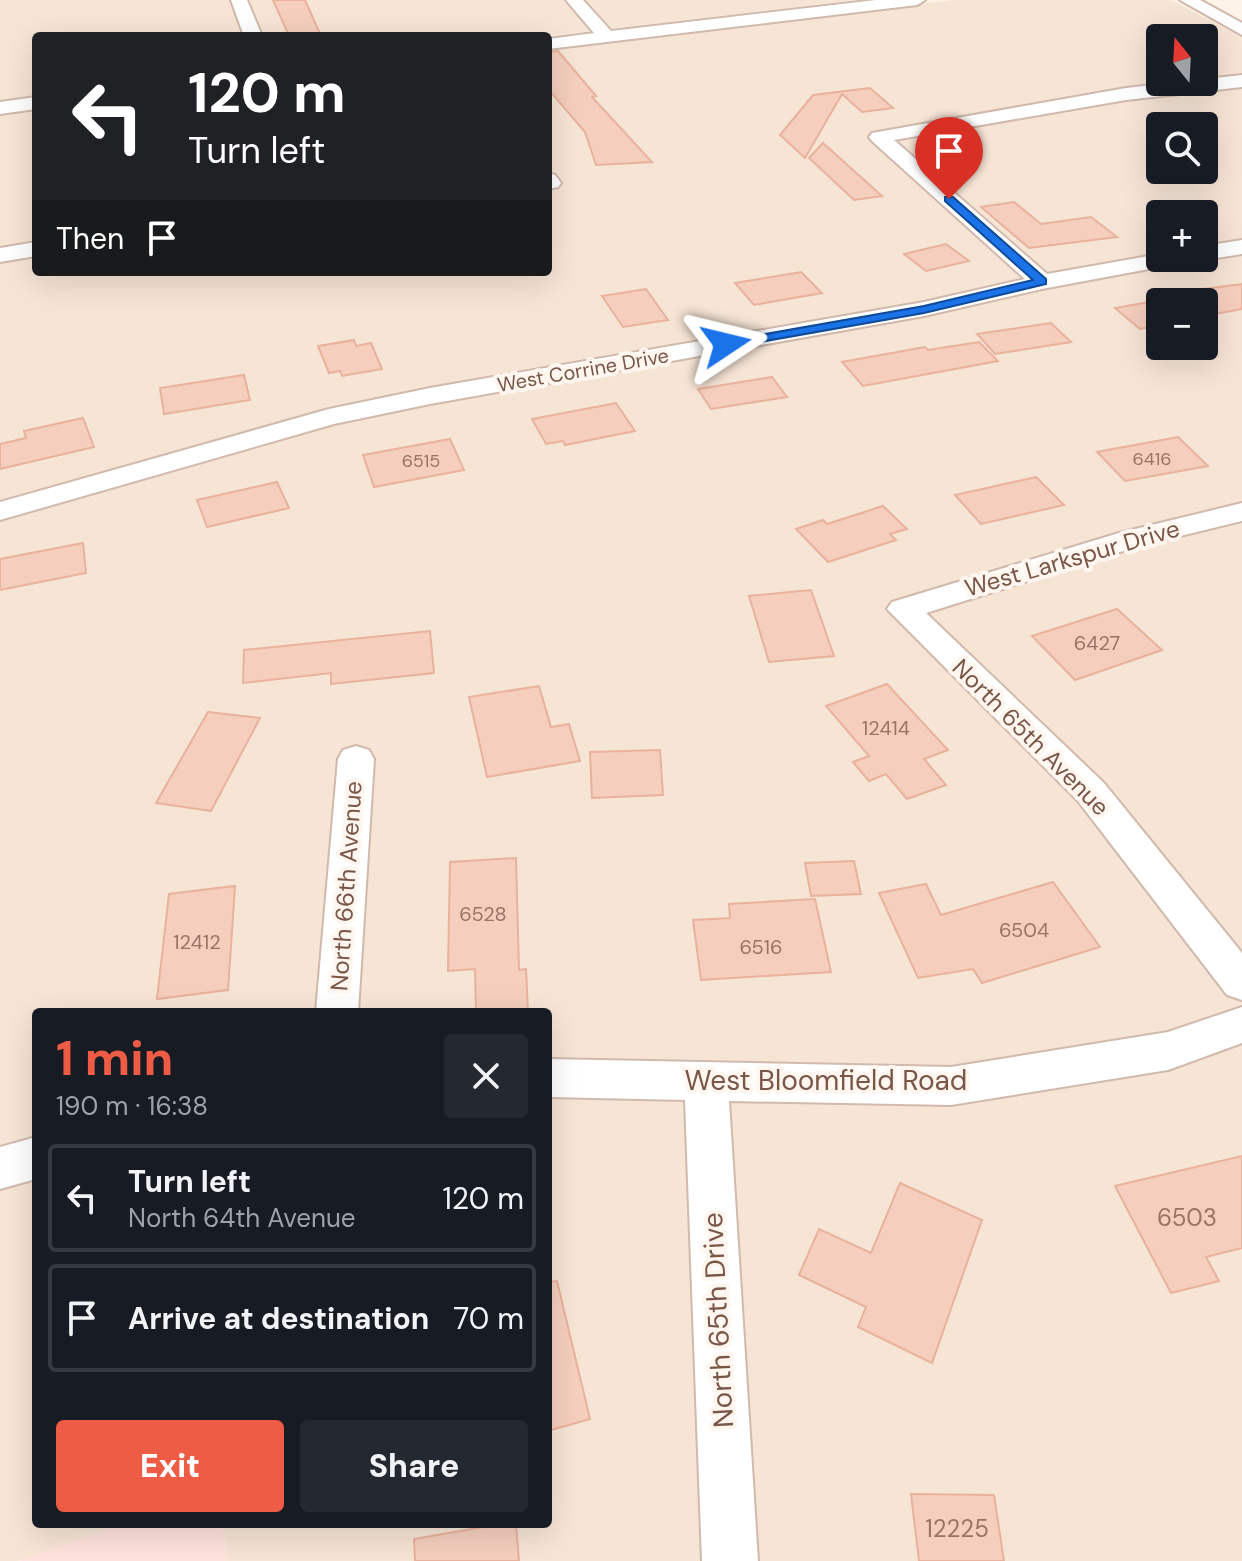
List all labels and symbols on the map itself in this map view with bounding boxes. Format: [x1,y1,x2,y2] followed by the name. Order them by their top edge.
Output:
[1146,24,1218,96] north arrow
[915,117,983,199] pin
[684,302,768,386] position arrow
[495,342,671,398] street label: West Corrine Drive
[1132,447,1172,471] house number: 6416
[402,449,440,473] house number: 6515
[961,513,1183,603] street label: West Larkspur Drive
[1074,630,1120,656] house number: 6427
[946,652,1116,822] street label: North 65th Avenue
[862,715,910,741] house number: 12414
[323,780,369,992] street label: North 66th Avenue
[459,901,507,927] house number: 6528
[999,917,1049,943] house number: 6504
[173,929,221,955] house number: 12412
[739,934,783,960] house number: 6516
[685,1062,967,1099] street label: West Bloomfield Road
[1157,1202,1217,1233] house number: 6503
[694,1211,742,1429] street label: North 65th Drive
[925,1513,989,1544] house number: 12225

